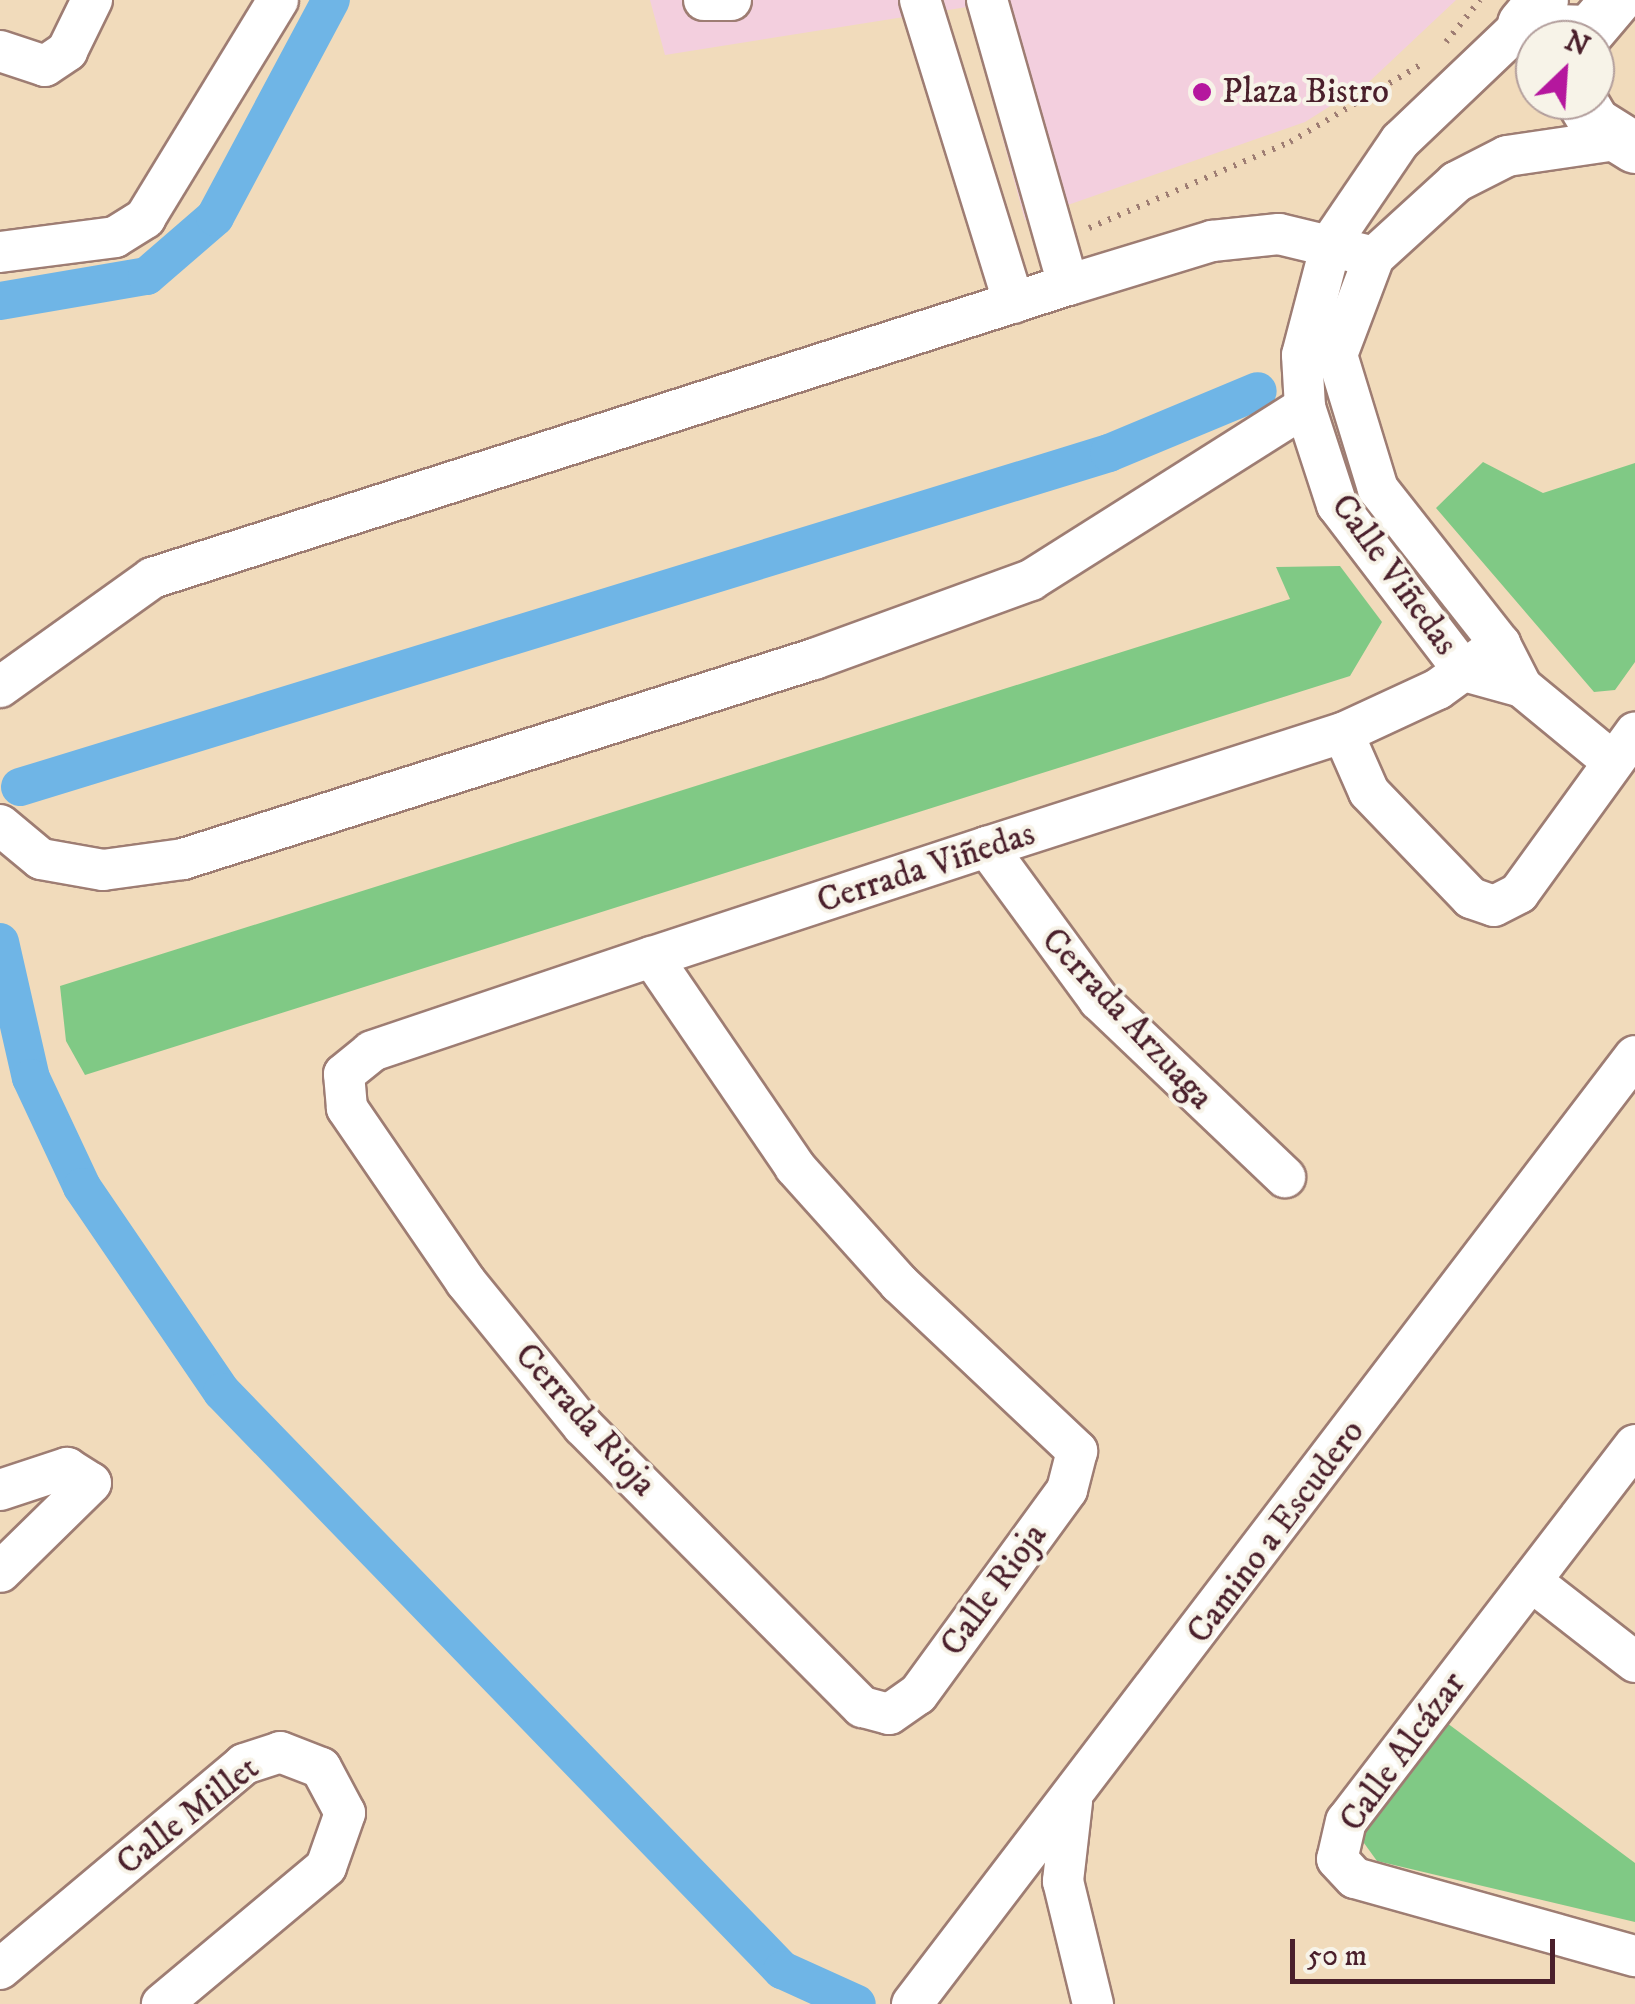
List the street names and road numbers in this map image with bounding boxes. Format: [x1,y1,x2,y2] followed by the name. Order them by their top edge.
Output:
[1322,486,1466,664] street label: Calle Viñedas
[812,813,1040,923] street label: Cerrada Viñedas
[1032,920,1222,1118] street label: Cerrada Arzuaga
[505,1335,665,1505] street label: Cerrada Rioja
[1178,1412,1374,1652] street label: Camino a Escudero
[932,1516,1056,1664] street label: Calle Rioja
[1331,1664,1475,1840] street label: Calle Alcázar
[109,1748,267,1884] street label: Calle Millet

